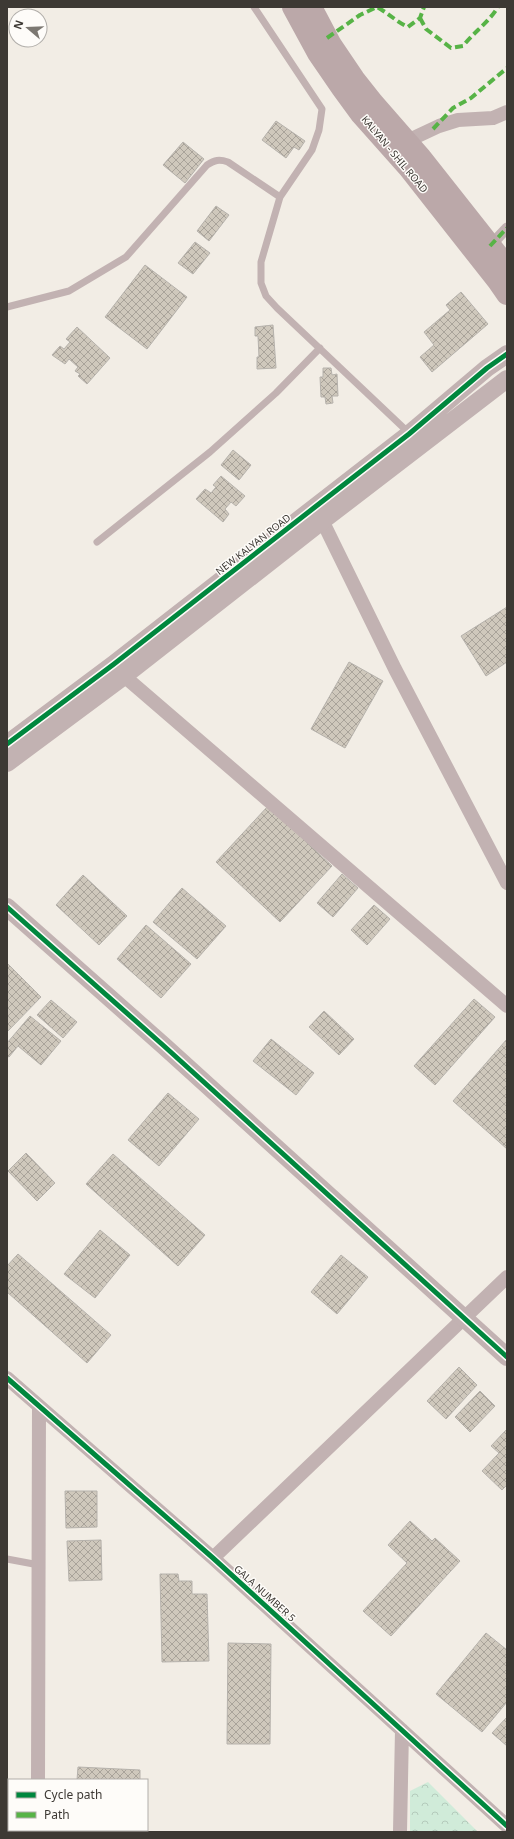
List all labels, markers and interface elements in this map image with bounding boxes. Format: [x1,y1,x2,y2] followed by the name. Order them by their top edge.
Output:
[8,8,48,48] north arrow
[10,18,27,31] text: N
[359,112,431,196] street label: KALYAN - SHIL ROAD
[213,510,293,578] street label: NEW KALYAN ROAD
[231,1562,299,1625] street label: GALA NUMBER 5
[8,1779,148,1831] legend
[44,1786,102,1803] text: Cycle path
[44,1806,70,1823] text: Path

